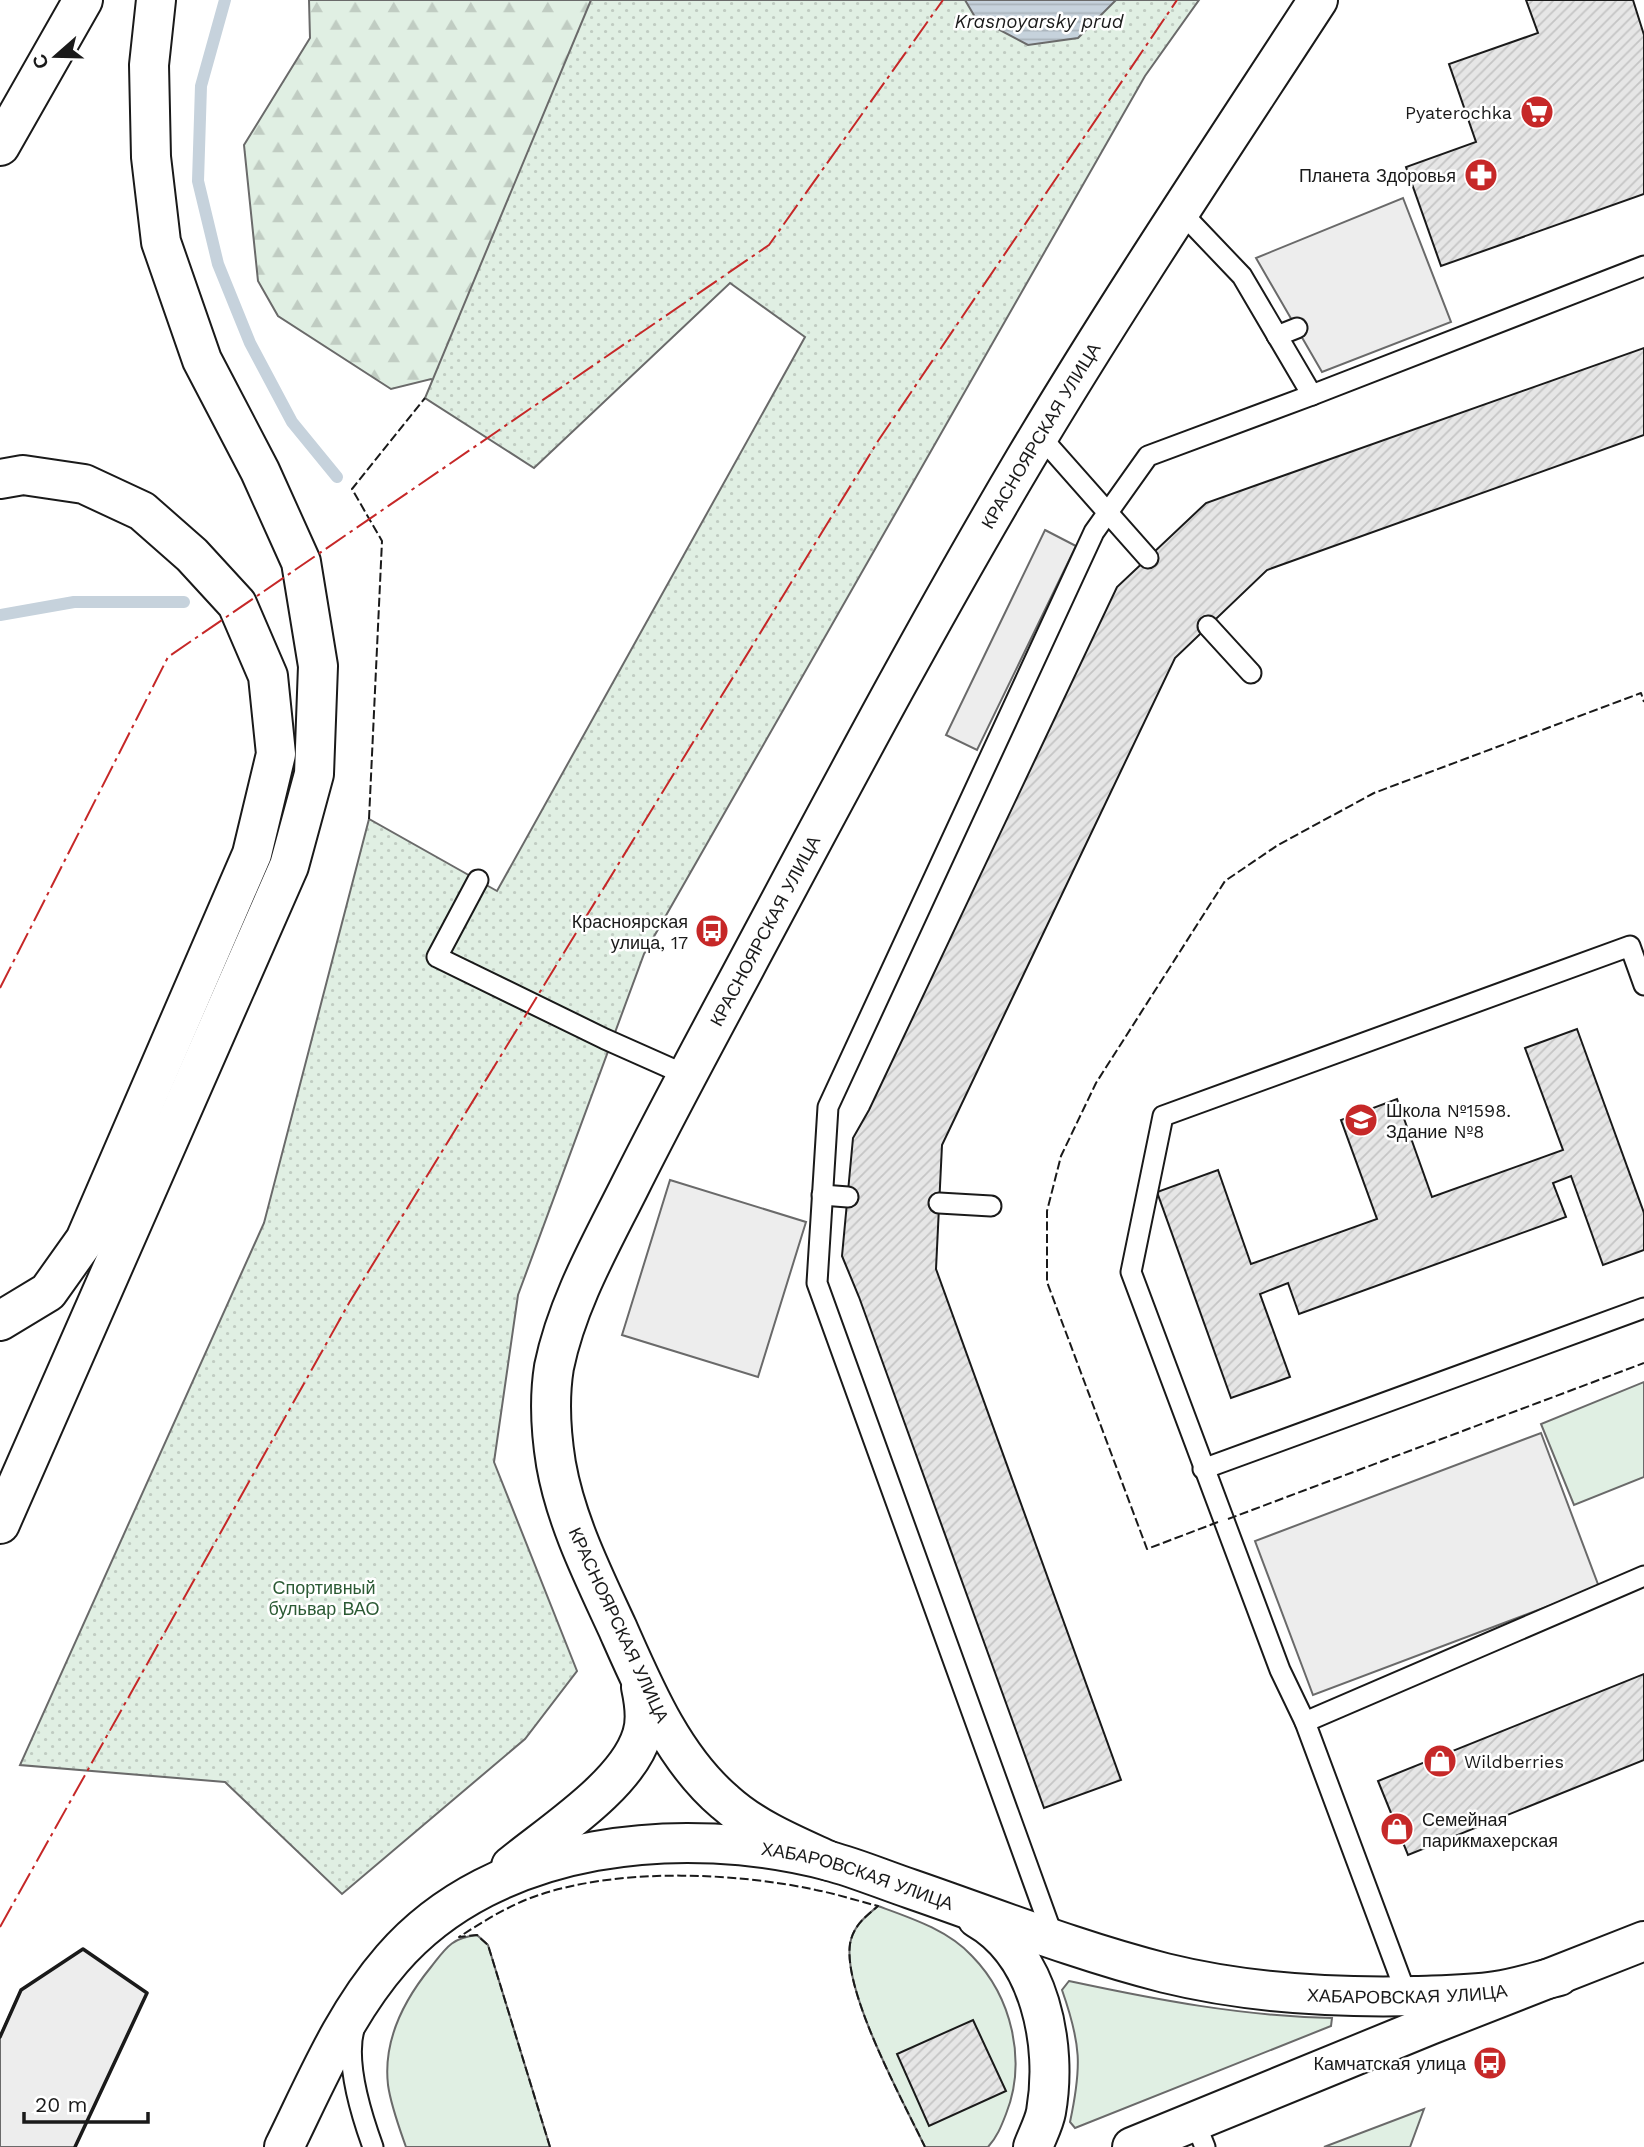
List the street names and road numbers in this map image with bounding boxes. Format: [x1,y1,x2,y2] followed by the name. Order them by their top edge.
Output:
[976,339,1104,532] street label: КРАСНОЯРСКАЯ УЛИЦА
[705,832,824,1029] street label: КРАСНОЯРСКАЯ УЛИЦА
[565,1524,673,1726] street label: КРАСНОЯРСКАЯ УЛИЦА
[760,1837,957,1914] street label: ХАБАРОВСКАЯ УЛИЦА
[1306,1979,1509,2007] street label: ХАБАРОВСКАЯ УЛИЦА

